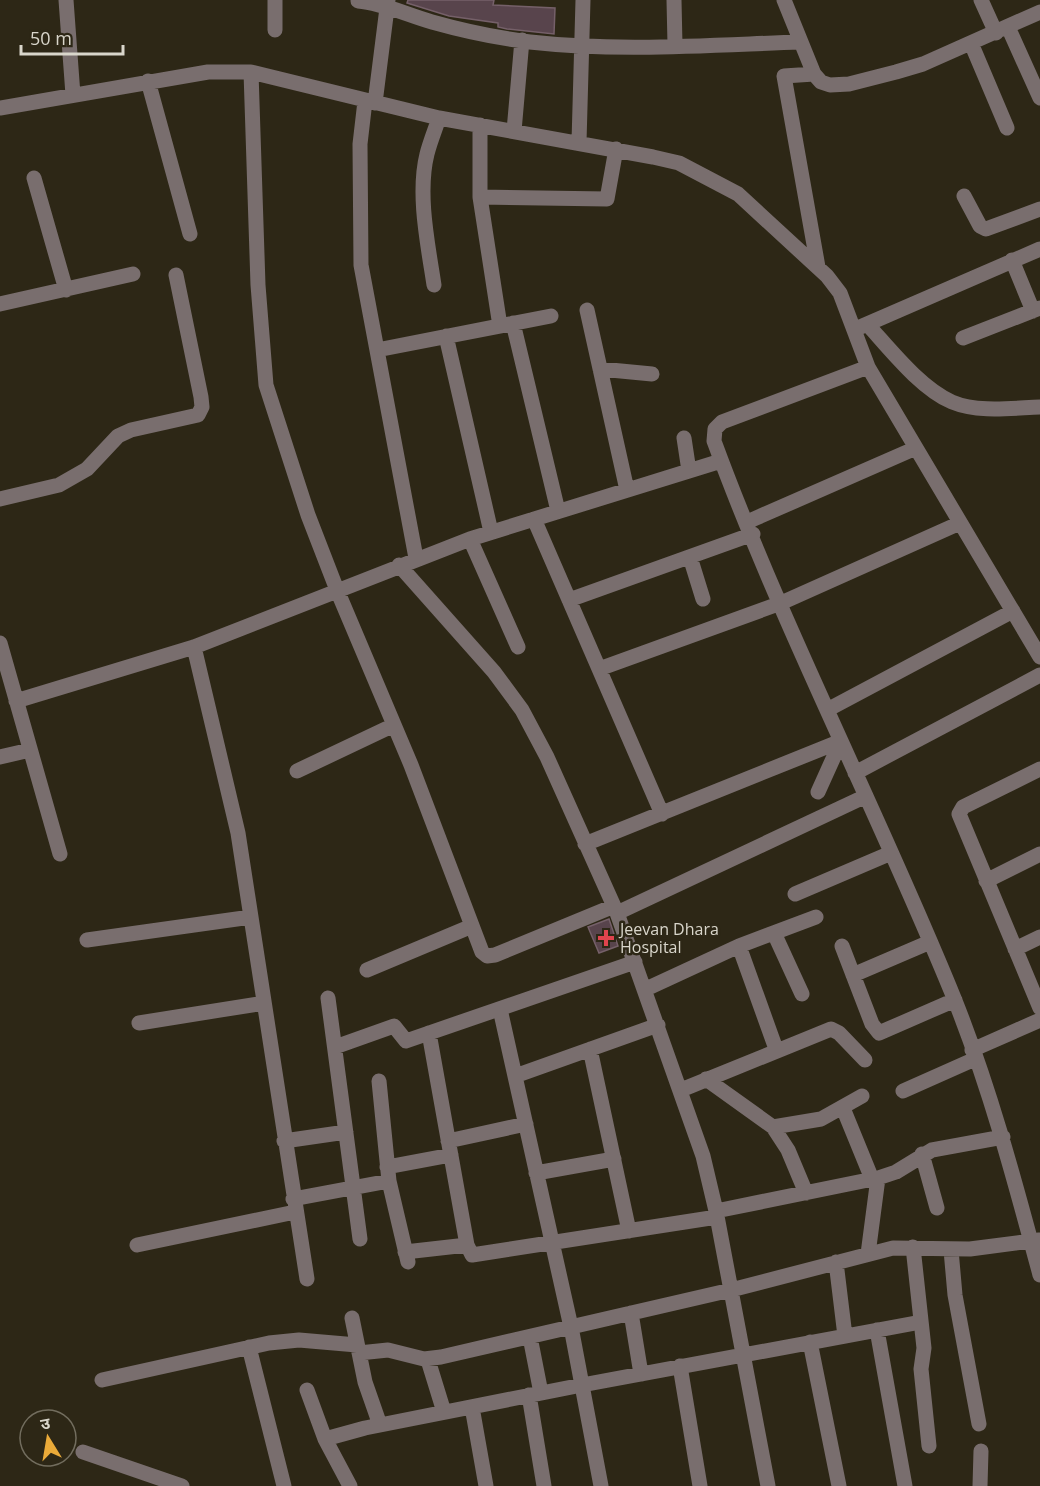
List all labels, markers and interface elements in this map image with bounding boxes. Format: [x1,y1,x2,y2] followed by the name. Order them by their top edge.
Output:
[21,18,123,56] scale bar
[30,26,72,50] text: 50 m
[618,918,719,958] place label: Jeevan Dhara Hospital
[597,929,615,947] marker: Jeevan Dhara Hospital
[18,1408,78,1468] north arrow
[38,1411,52,1435] text: उ

